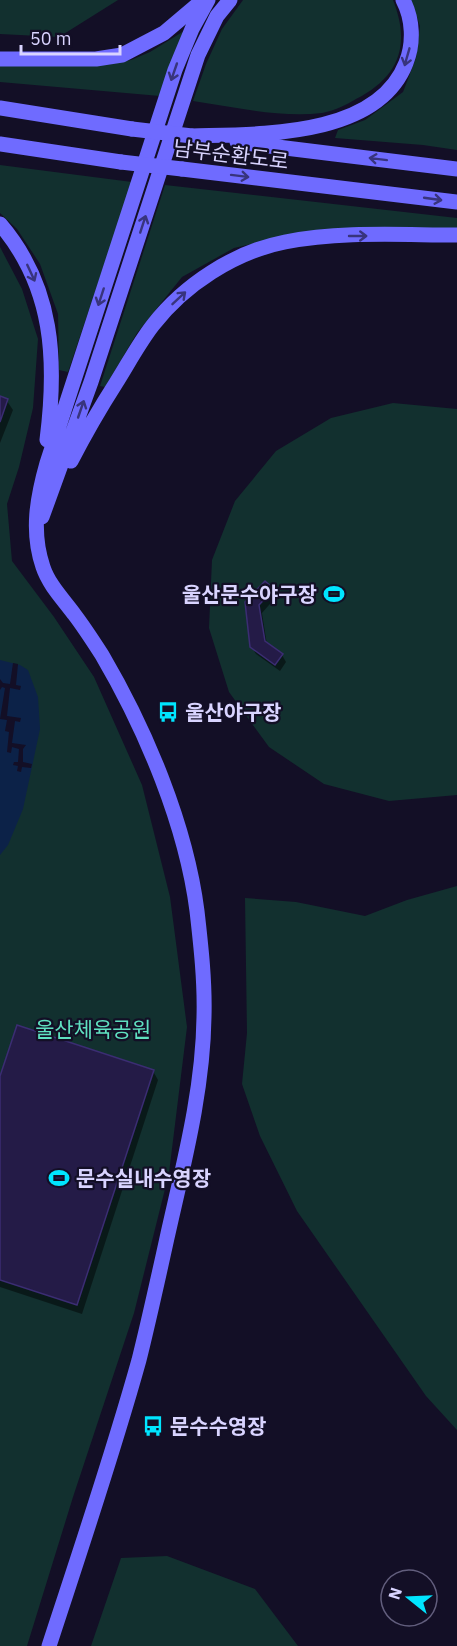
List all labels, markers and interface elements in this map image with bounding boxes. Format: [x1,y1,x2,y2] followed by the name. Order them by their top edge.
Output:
[21,18,120,56] scale bar
[30,27,72,50] text: 50 m
[401,47,412,66] one-way arrow
[168,62,179,81] one-way arrow
[172,133,290,175] street label: 남부순환도로
[369,153,389,164] one-way arrow
[229,171,249,182] one-way arrow
[423,193,443,204] one-way arrow
[138,215,149,234] one-way arrow
[347,230,367,241] one-way arrow
[26,264,38,282] one-way arrow
[94,287,105,306] one-way arrow
[171,291,186,305] one-way arrow
[77,400,88,419] one-way arrow
[182,580,317,608] place label: 울산문수야구장
[322,582,346,606] sports icon: 울산문수야구장
[185,698,282,726] place label: 울산야구장
[156,700,180,724] bus stop icon: 울산야구장
[35,1015,151,1043] park label: 울산체육공원
[76,1164,211,1192] place label: 문수실내수영장
[47,1166,71,1190] sports icon: 문수실내수영장
[170,1412,267,1440] place label: 문수수영장
[141,1414,165,1438] bus stop icon: 문수수영장
[379,1568,439,1628] north arrow
[383,1585,406,1602] text: N

